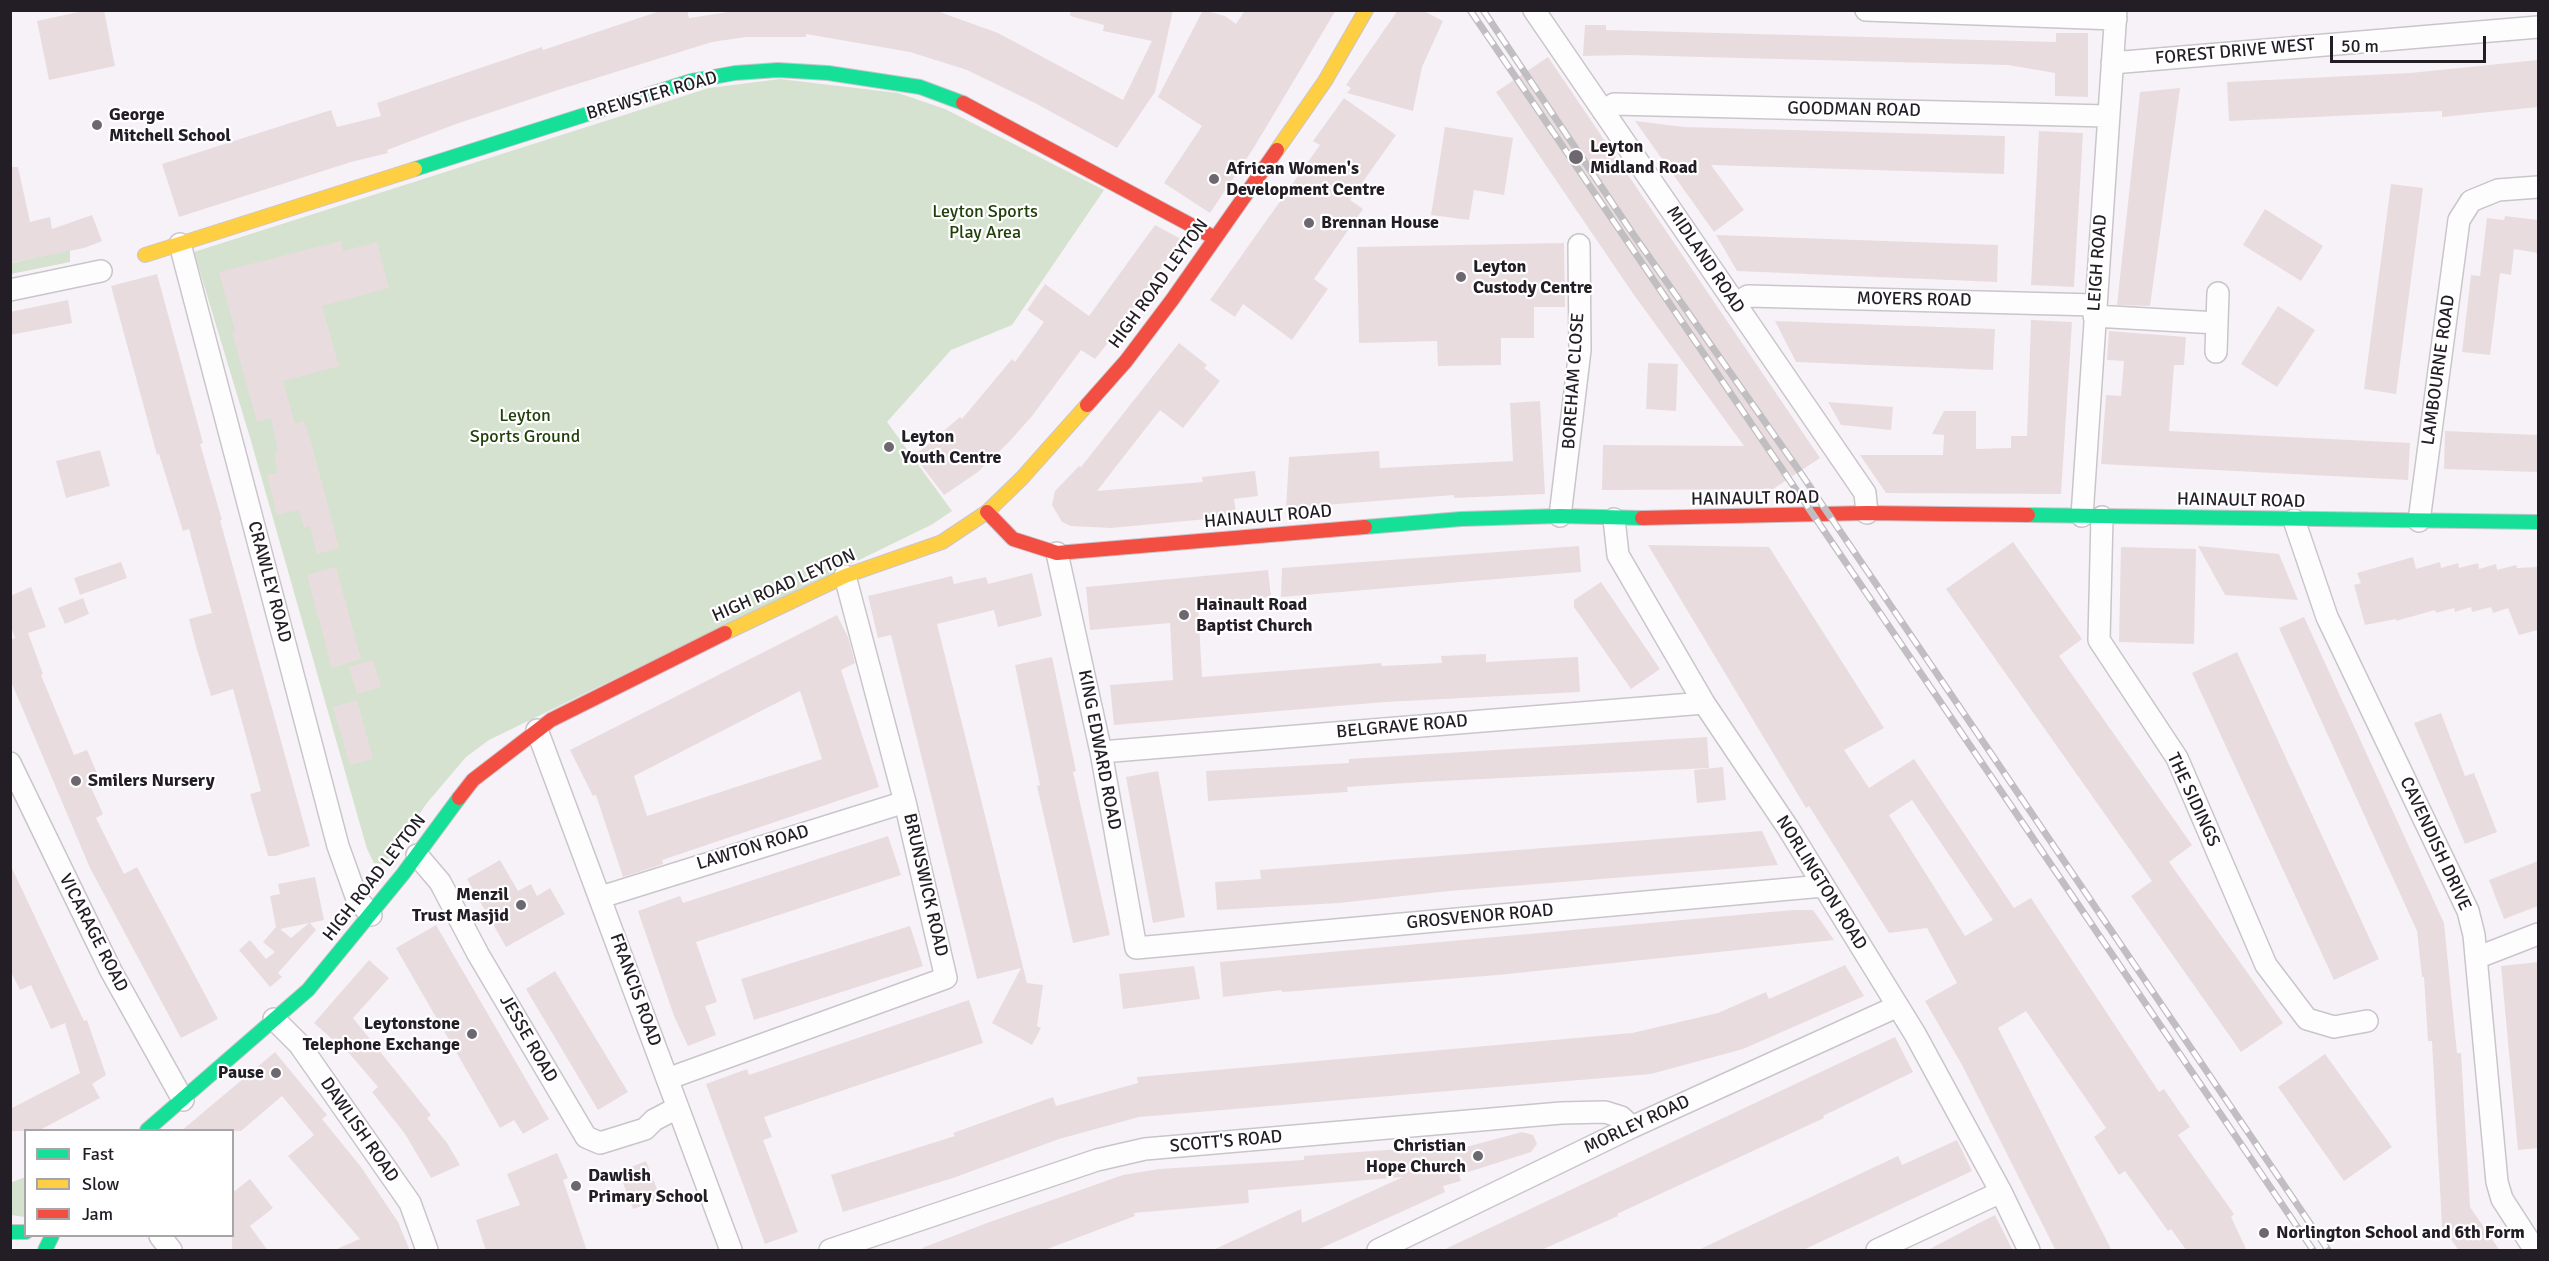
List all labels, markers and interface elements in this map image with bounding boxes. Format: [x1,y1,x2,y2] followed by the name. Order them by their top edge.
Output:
[2333,24,2489,62] scale bar
[2154,34,2316,70] street label: FOREST DRIVE WEST
[2341,35,2379,57] text: 50 m
[584,67,720,125] street label: BREWSTER ROAD
[1787,98,1921,122] street label: GOODMAN ROAD
[109,104,231,146] place label: George Mitchell School
[90,118,104,132] marker: George Mitchell School
[1590,136,1698,178] place label: Leyton Midland Road
[1567,148,1585,166] marker: Leyton Midland Road
[1226,158,1385,201] place label: African Women's Development Centre
[1207,172,1221,186] marker: African Women's Development Centre
[932,201,1038,244] park label: Leyton Sports Play Area
[1661,202,1749,318] street label: MIDLAND ROAD
[1321,212,1439,234] place label: Brennan House
[2084,214,2112,312] street label: LEIGH ROAD
[1105,215,1213,353] street label: HIGH ROAD LEYTON
[1302,216,1316,230] marker: Brennan House
[1473,256,1593,298] place label: Leyton Custody Centre
[1454,270,1468,284] marker: Leyton Custody Centre
[1856,288,1972,312] street label: MOYERS ROAD
[2418,294,2460,446] street label: LAMBOURNE ROAD
[1558,312,1590,450] street label: BOREHAM CLOSE
[470,405,580,448] park label: Leyton Sports Ground
[901,426,1001,468] place label: Leyton Youth Centre
[882,440,896,454] marker: Leyton Youth Centre
[1691,487,1819,511] street label: HAINAULT ROAD
[2177,489,2305,513] street label: HAINAULT ROAD
[1203,501,1333,533] street label: HAINAULT ROAD
[242,519,296,645] street label: CRAWLEY ROAD
[709,545,859,627] street label: HIGH ROAD LEYTON
[1196,594,1313,636] place label: Hainault Road Baptist Church
[1177,608,1191,622] marker: Hainault Road Baptist Church
[1073,668,1125,832] street label: KING EDWARD ROAD
[1335,710,1469,744] street label: BELGRAVE ROAD
[2162,750,2224,850] street label: THE SIDINGS
[88,770,215,792] place label: Smilers Nursery
[69,774,83,788] marker: Smilers Nursery
[2395,774,2475,914] street label: CAVENDISH DRIVE
[319,810,431,946] street label: HIGH ROAD LEYTON
[898,811,952,959] street label: BRUNSWICK ROAD
[1771,812,1871,954] street label: NORLINGTON ROAD
[694,821,812,875] street label: LAWTON ROAD
[54,870,132,996] street label: VICARAGE ROAD
[412,884,509,926] place label: Menzil Trust Masjid
[514,898,528,912] marker: Menzil Trust Masjid
[1406,900,1554,934] street label: GROSVENOR ROAD
[605,931,665,1049] street label: FRANCIS ROAD
[494,991,562,1087] street label: JESSE ROAD
[303,1013,460,1056] place label: Leytonstone Telephone Exchange
[465,1027,479,1041] marker: Leytonstone Telephone Exchange
[218,1062,264,1084] place label: Pause
[269,1066,283,1080] marker: Pause
[315,1074,403,1186] street label: DAWLISH ROAD
[1581,1091,1693,1159] street label: MORLEY ROAD
[1169,1126,1283,1158] street label: SCOTT'S ROAD
[24,1129,234,1237] legend
[1366,1135,1466,1178] place label: Christian Hope Church
[82,1143,114,1165] text: Fast
[1471,1149,1485,1163] marker: Christian Hope Church
[588,1165,708,1208] place label: Dawlish Primary School
[82,1173,119,1195] text: Slow
[569,1179,583,1193] marker: Dawlish Primary School
[82,1203,113,1225] text: Jam
[2276,1222,2525,1244] place label: Norlington School and 6th Form
[2257,1226,2271,1240] marker: Norlington School and 6th Form

